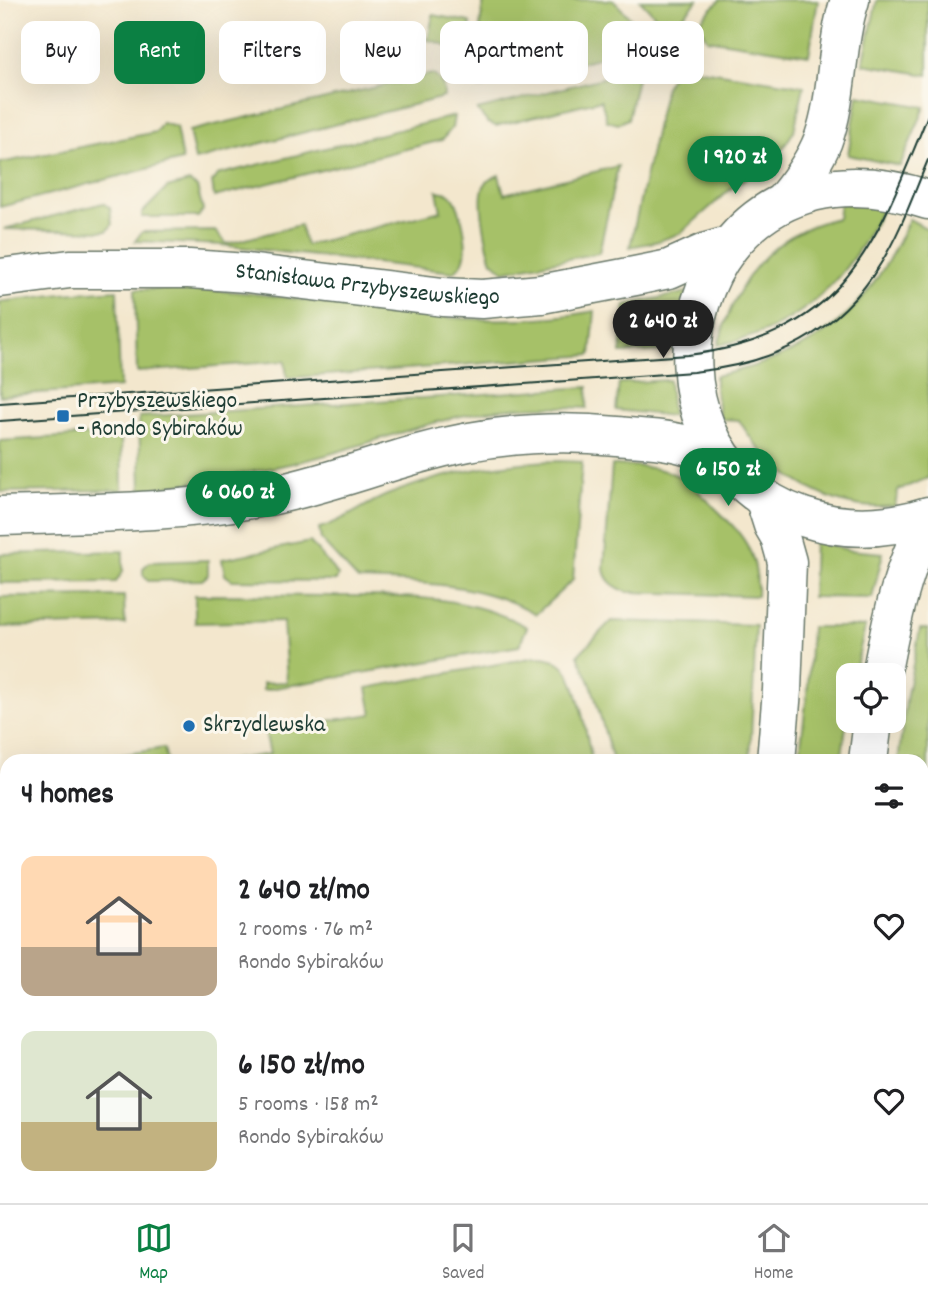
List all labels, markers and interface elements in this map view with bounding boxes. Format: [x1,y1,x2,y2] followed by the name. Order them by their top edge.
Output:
[21,21,100,84] chip: Buy
[114,21,205,84] chip: Rent
[219,21,326,84] chip: Filters
[340,21,426,84] chip: New
[440,21,588,84] chip: Apartment
[602,21,704,84] chip: House
[663,136,807,196] pin: 1 920 zł
[703,142,767,175] text: 1 920 zł
[234,255,501,316] street label: Stanisława Przybyszewskiego
[591,300,735,360] pin: 2 640 zł
[629,306,697,339] text: 2 640 zł
[77,385,243,447] place label: Przybyszewskiego - Rondo Sybiraków
[55,408,71,424] marker: Przybyszewskiego - Rondo Sybiraków
[656,448,800,508] pin: 6 150 zł
[696,454,760,487] text: 6 150 zł
[166,472,310,531] pin: 6 060 zł
[202,477,274,510] text: 6 060 zł
[836,663,906,733] map controls
[836,663,906,733] button: locate
[203,709,326,743] place label: Skrzydlewska
[181,718,197,734] marker: Skrzydlewska
[21,775,114,818] text: 4 homes
[870,777,908,815] icon: filters
[238,871,370,914] text: 2 640 zł/mo
[77,884,161,968] icon: home
[870,907,908,945] icon: heart
[238,914,373,947] text: 2 rooms · 76 m²
[238,947,384,980] text: Rondo Sybiraków
[238,1046,365,1089] text: 6 150 zł/mo
[77,1059,161,1143] icon: home
[870,1082,908,1120] icon: heart
[238,1089,379,1122] text: 5 rooms · 158 m²
[238,1122,384,1155] text: Rondo Sybiraków
[135,1219,173,1288] tab: Map
[442,1219,484,1288] tab: Saved
[754,1219,793,1288] tab: Home

